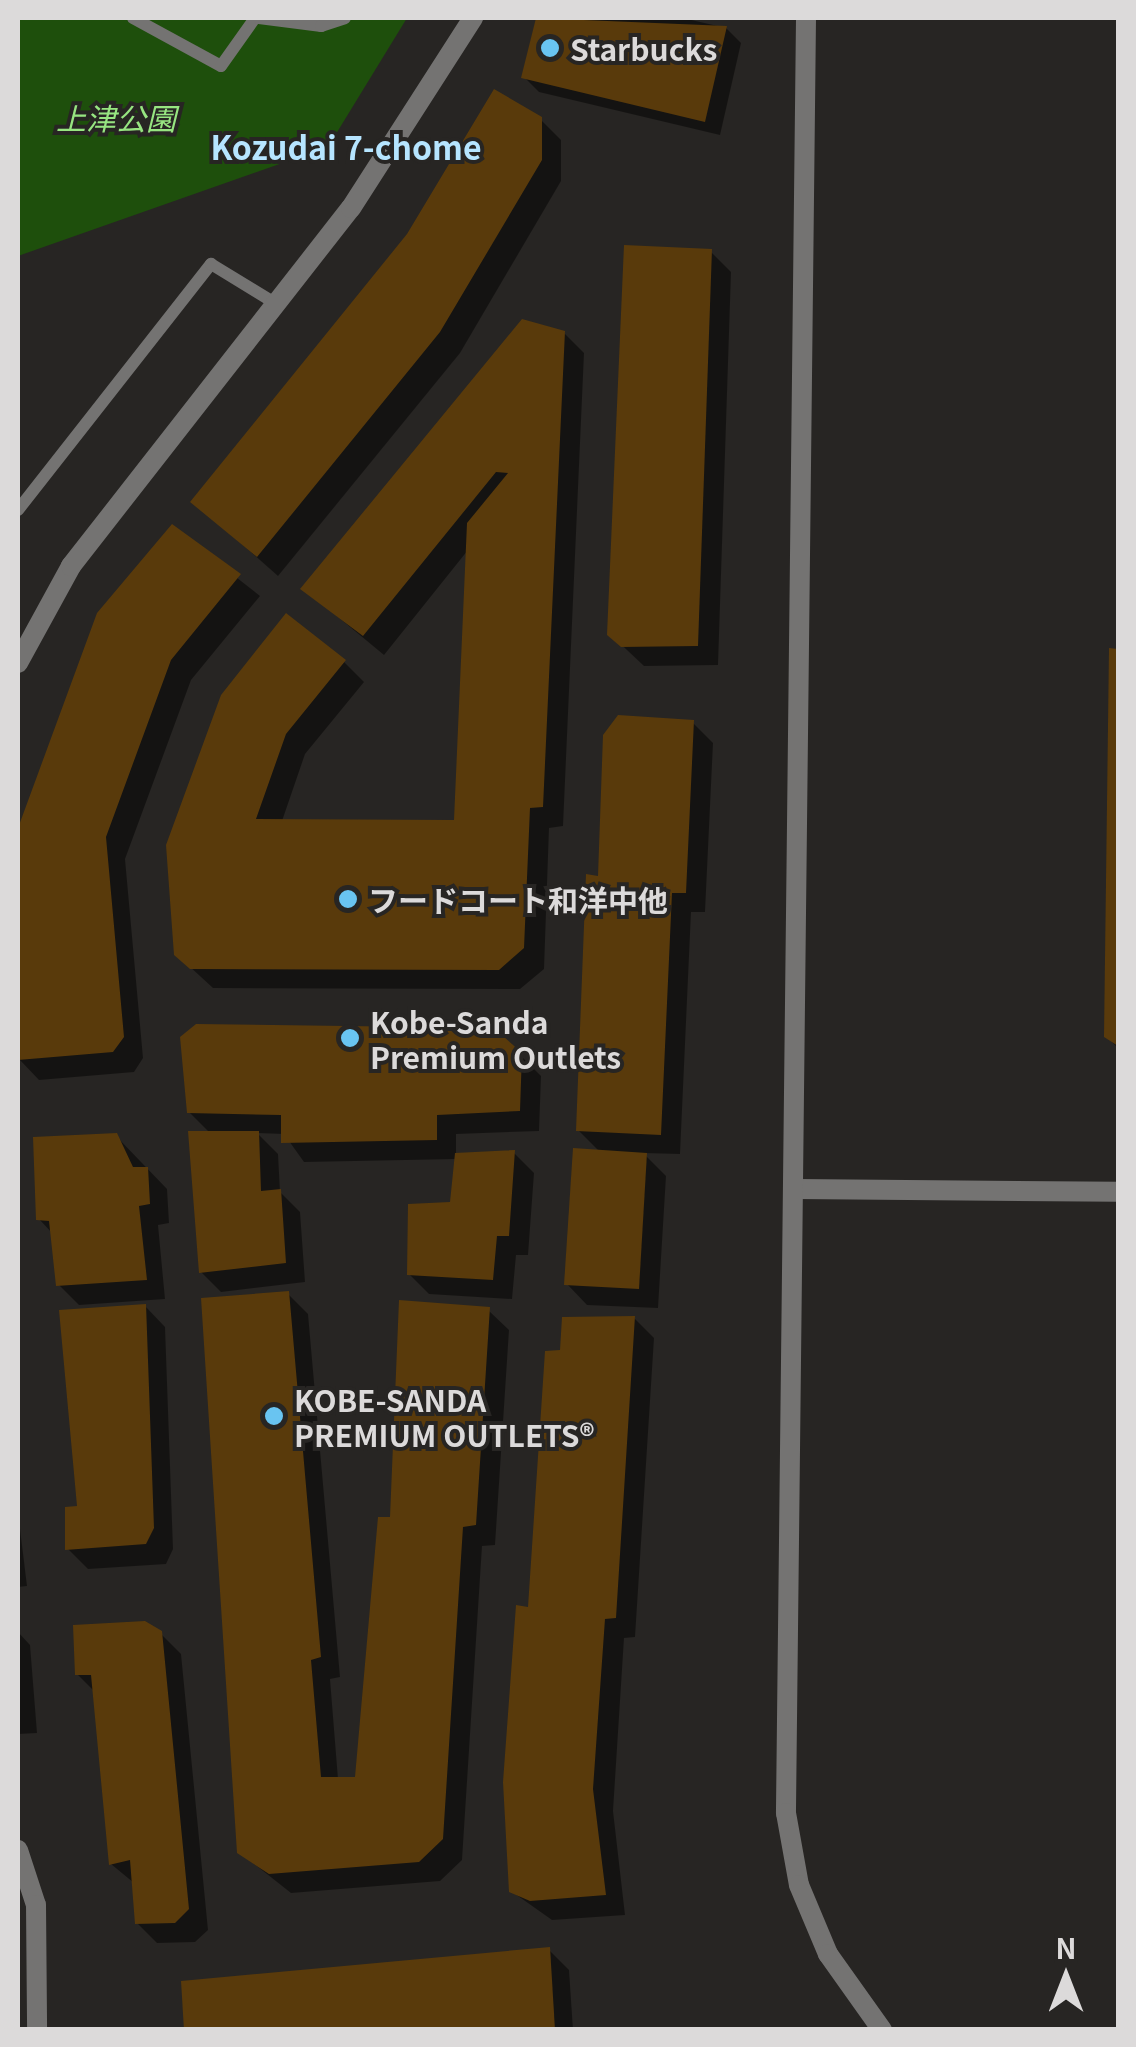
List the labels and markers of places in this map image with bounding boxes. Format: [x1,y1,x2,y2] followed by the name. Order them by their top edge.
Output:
[570,30,717,66] place label: Starbucks
[539,37,561,59] marker: Starbucks
[368,881,668,917] place label: フードコート和洋中他
[337,888,359,910] marker: フードコート和洋中他
[370,1003,621,1074] place label: Kobe-Sanda Premium Outlets
[339,1027,361,1049] marker: Kobe-Sanda Premium Outlets
[294,1381,595,1452] place label: KOBE-SANDA PREMIUM OUTLETS®
[263,1405,285,1427] marker: KOBE-SANDA PREMIUM OUTLETS®

